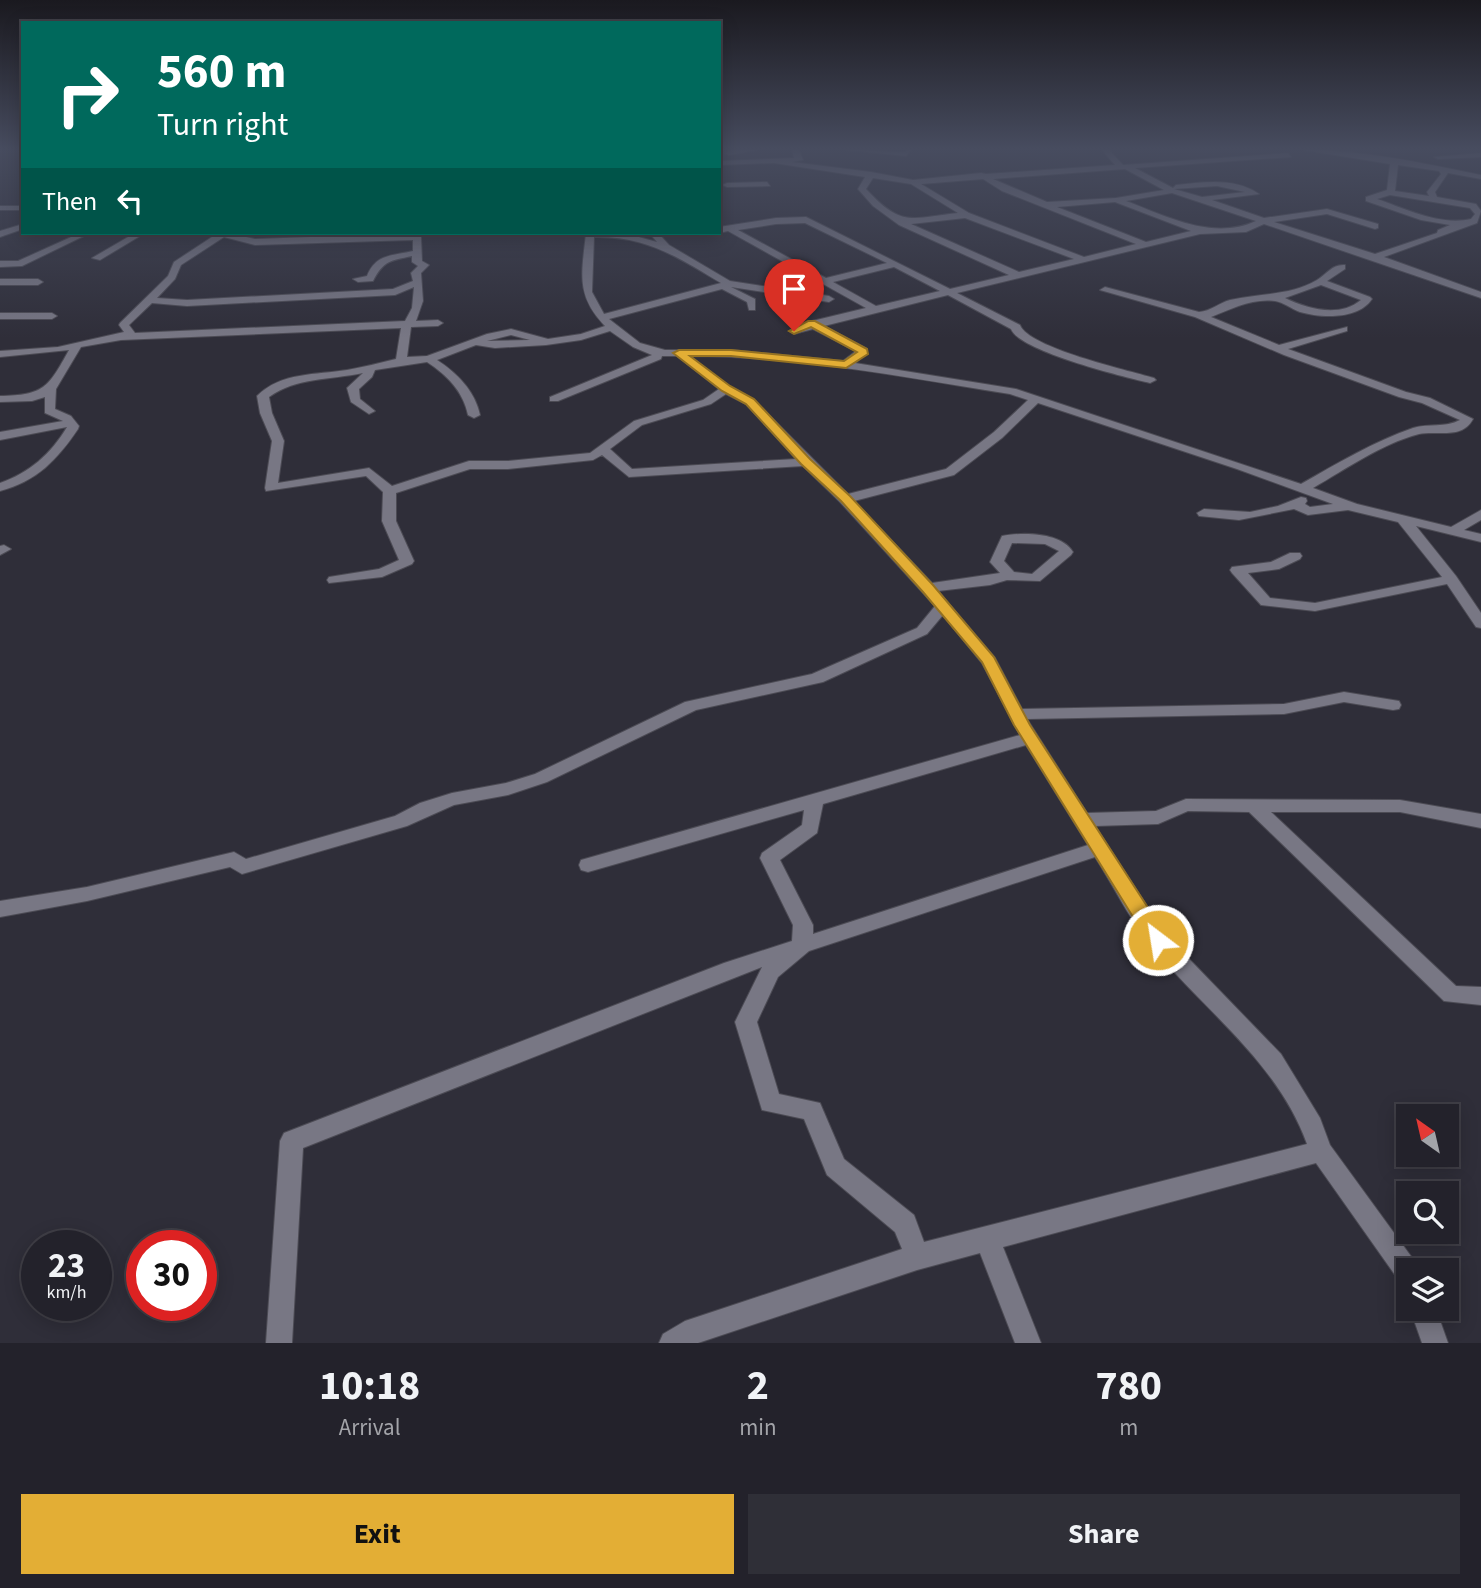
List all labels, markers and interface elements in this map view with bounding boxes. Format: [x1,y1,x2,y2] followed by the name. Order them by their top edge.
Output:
[157,37,286,107] text: 560 m
[42,49,133,140] icon: right
[157,102,288,148] text: Turn right
[111,182,149,220] icon: left
[42,183,97,220] text: Then
[764,259,824,331] pin
[775,270,813,308] icon: arrive
[1121,903,1195,977] position arrow
[1396,1104,1460,1167] north arrow
[1396,1104,1459,1321] map controls
[1396,1181,1459,1244] button: search
[126,1230,217,1321] speed limit sign: 30
[48,1241,85,1291] text: 23
[1396,1258,1459,1321] button: layers
[47,1280,86,1305] text: km/h
[319,1356,420,1416] text: 10:18
[747,1356,769,1416] text: 2
[1095,1356,1162,1416] text: 780
[339,1411,401,1444] text: Arrival
[739,1411,777,1444] text: min
[1119,1411,1138,1444] text: m
[21,1494,734,1574] button: Exit
[748,1494,1460,1574] button: Share

